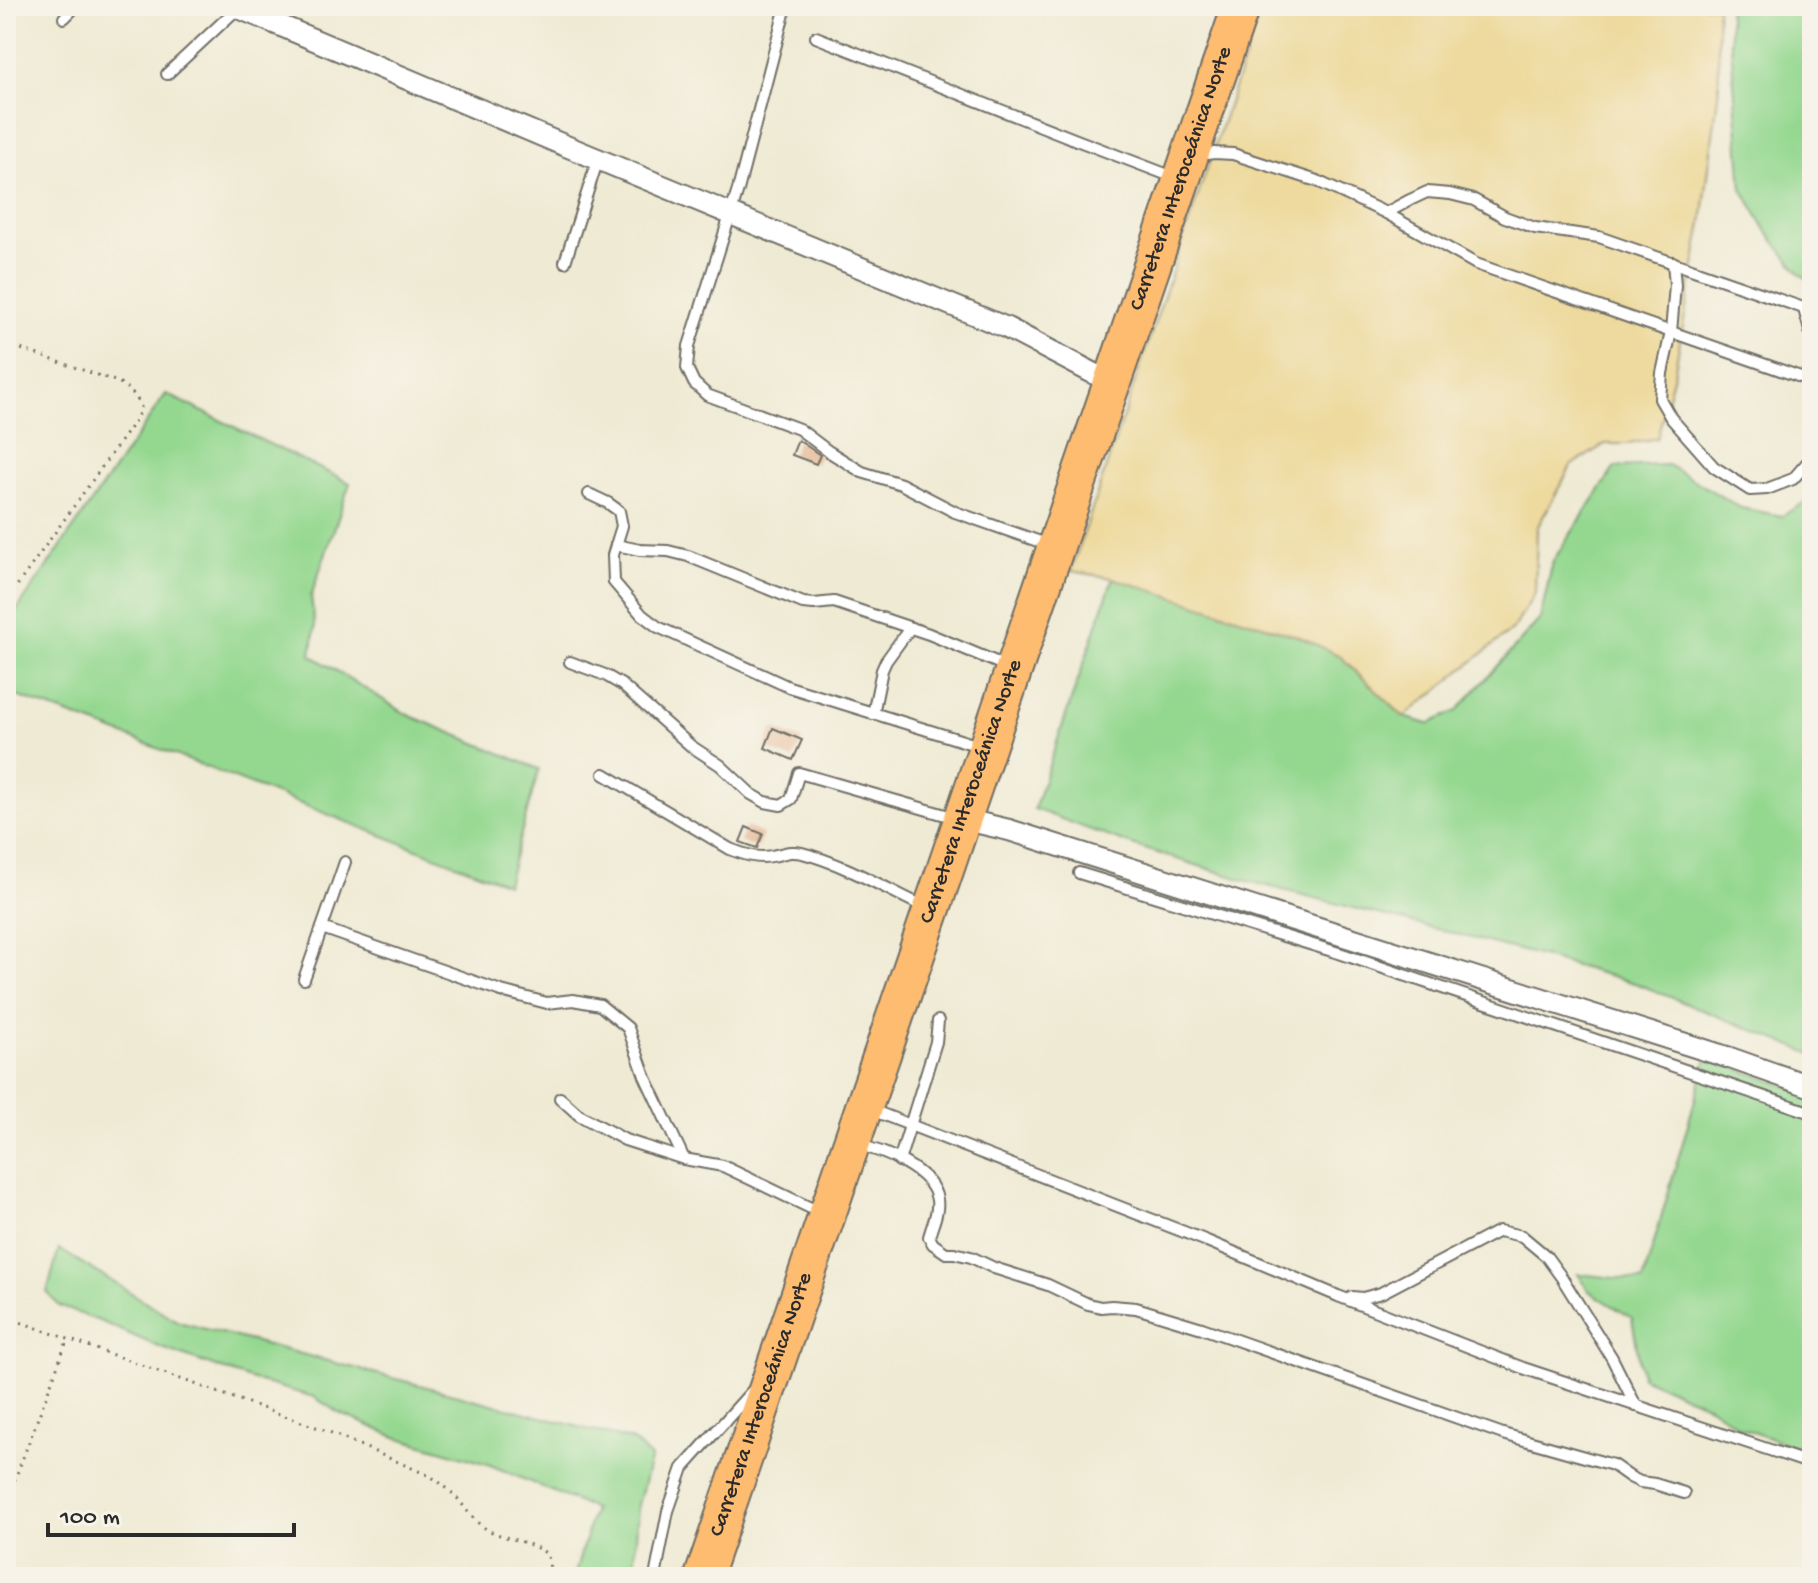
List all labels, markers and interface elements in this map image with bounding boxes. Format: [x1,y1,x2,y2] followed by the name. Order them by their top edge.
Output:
[1125,43,1239,314] street label: Carretera Interoceánica Norte
[915,656,1029,927] street label: Carretera Interoceánica Norte
[705,1269,819,1540] street label: Carretera Interoceánica Norte
[48,1487,294,1537] scale bar
[59,1504,120,1533] text: 100 m

